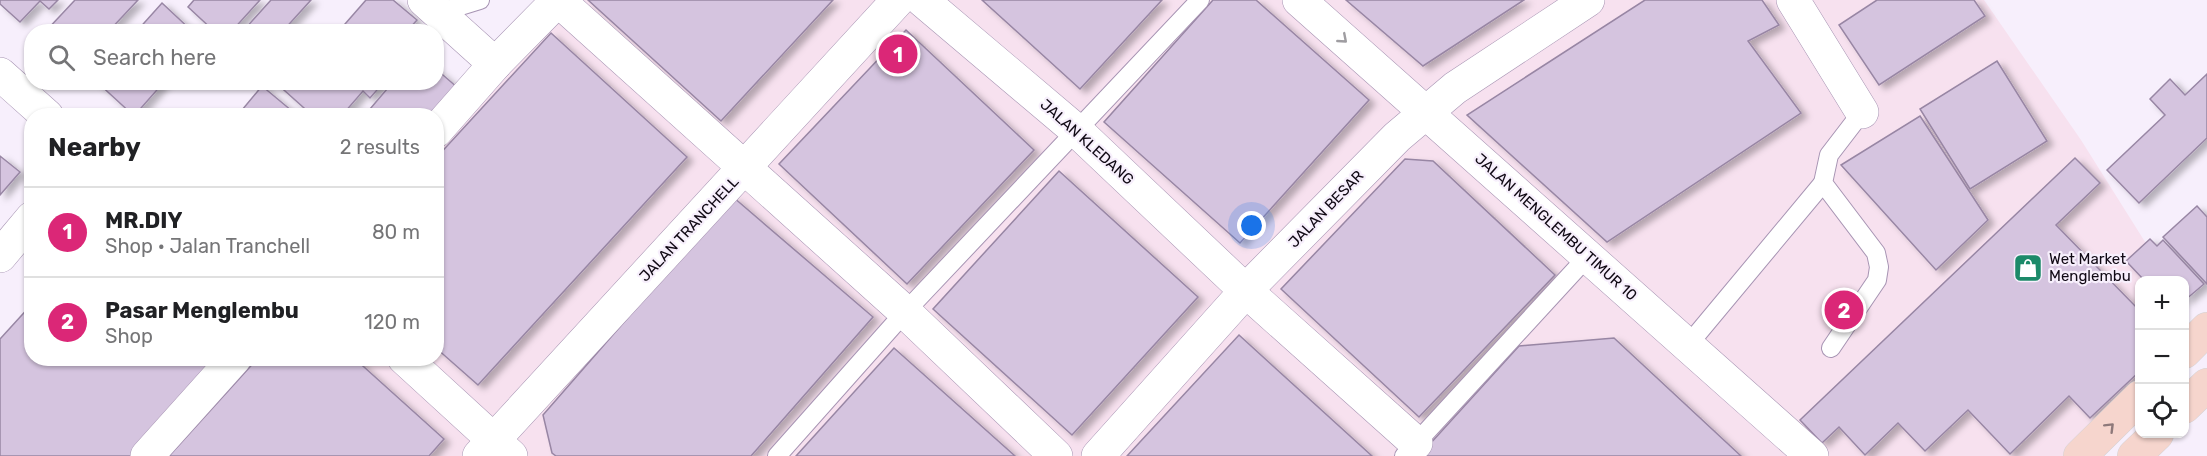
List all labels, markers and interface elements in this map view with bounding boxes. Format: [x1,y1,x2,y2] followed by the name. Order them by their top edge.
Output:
[24,24,444,90] search box
[878,32,918,76] pin: 1
[1336,32,1347,43] one-way arrow
[45,41,78,74] icon: search
[93,44,216,71] text: Search here
[1037,95,1137,189] street label: JALAN KLEDANG
[48,132,141,163] text: Nearby
[340,135,420,159] text: 2 results
[1471,150,1641,304] street label: JALAN MENGLEMBU TIMUR 10
[1285,167,1367,251] street label: JALAN BESAR
[636,172,743,285] street label: JALAN TRANCHELL
[105,207,182,234] text: MR.DIY
[1237,211,1266,240] your location
[63,220,72,244] text: 1
[372,220,420,244] text: 80 m
[105,234,310,258] text: Shop · Jalan Tranchell
[2049,250,2131,285] place label: Wet Market Menglembu
[2012,252,2044,284] shop icon: Wet Market Menglembu
[2135,276,2189,438] map controls
[2135,276,2189,330] button: +
[1824,288,1864,332] pin: 2
[105,297,299,324] text: Pasar Menglembu
[61,310,74,334] text: 2
[364,310,420,334] text: 120 m
[105,324,153,348] text: Shop
[2135,330,2189,384] button: −
[2135,384,2189,438] button: locate
[2103,423,2114,433] one-way arrow

